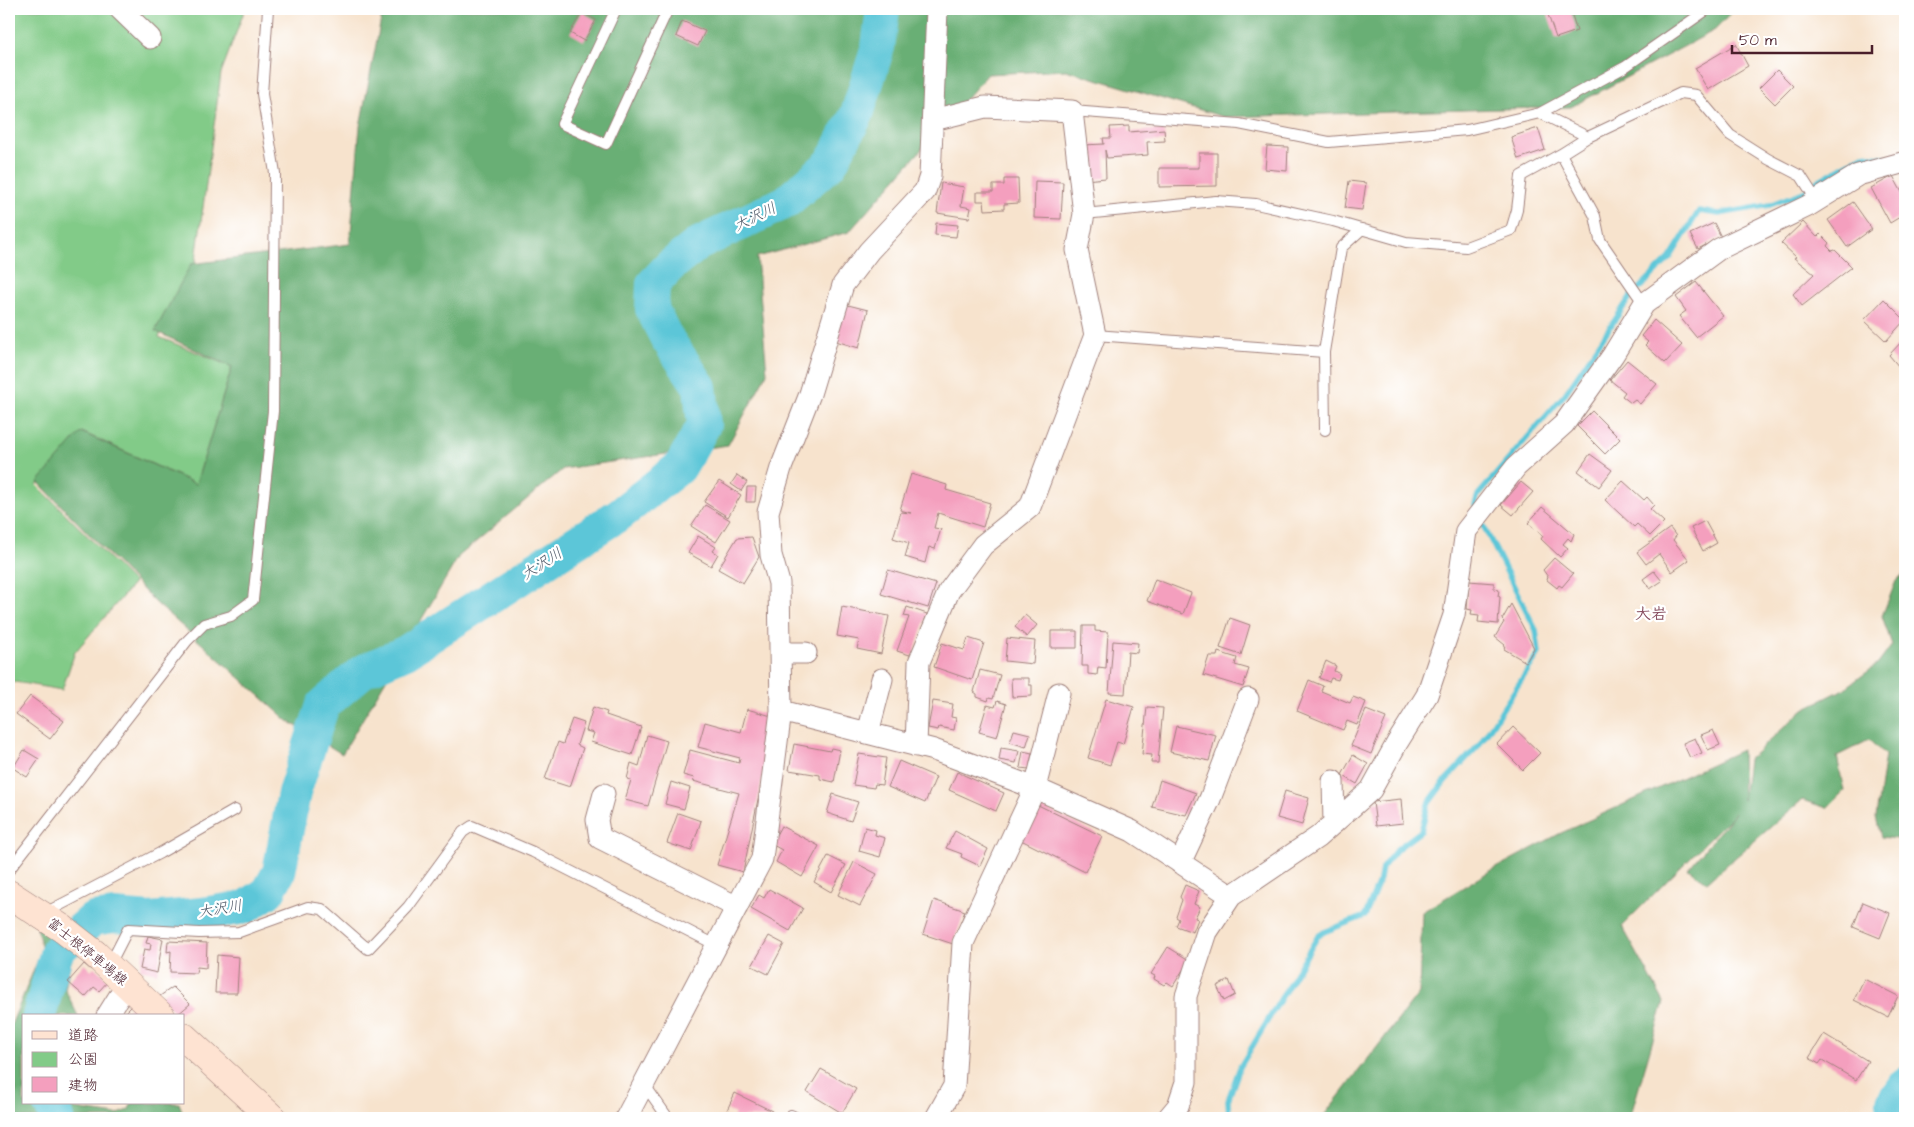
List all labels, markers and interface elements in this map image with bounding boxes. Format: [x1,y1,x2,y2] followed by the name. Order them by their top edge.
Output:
[1732,22,1872,54] scale bar
[1739,30,1777,51] text: 50 m
[730,198,780,236] water label: 大沢川
[517,543,567,585] water label: 大沢川
[1635,603,1667,625] district label: 大岩
[196,895,244,923] water label: 大沢川
[43,913,131,991] street label: 富士根停車場線
[22,1014,185,1104] legend
[68,1025,98,1046] text: 道路
[68,1049,98,1070] text: 公園
[68,1075,98,1096] text: 建物

